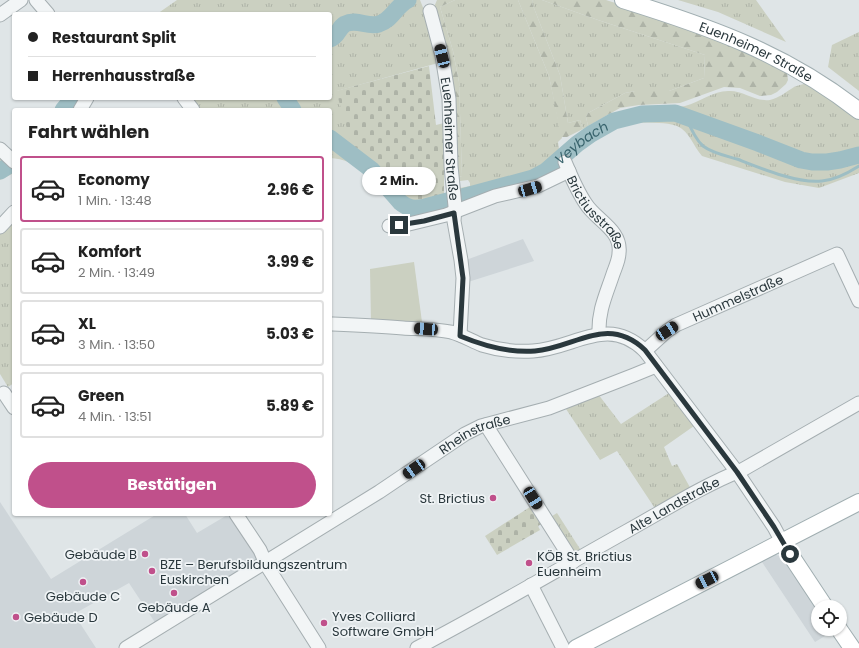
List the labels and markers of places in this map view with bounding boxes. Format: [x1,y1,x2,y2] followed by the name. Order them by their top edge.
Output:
[419,489,485,508] place label: St. Brictius
[488,493,498,503] marker: St. Brictius
[65,545,137,564] place label: Gebäude B
[537,547,632,581] place label: KÖB St. Brictius Euenheim
[140,549,150,559] marker: Gebäude B
[160,555,347,589] place label: BZE – Berufsbildungszentrum Euskirchen
[524,558,534,568] marker: KÖB St. Brictius Euenheim
[147,566,157,576] marker: BZE – Berufsbildungszentrum Euskirchen
[78,577,88,587] marker: Gebäude C
[46,587,120,606] place label: Gebäude C
[169,588,179,598] marker: Gebäude A
[137,598,211,617] place label: Gebäude A
[332,607,434,641] place label: Yves Colliard Software GmbH
[24,608,98,627] place label: Gebäude D
[11,612,21,622] marker: Gebäude D
[319,618,329,628] marker: Yves Colliard Software GmbH

